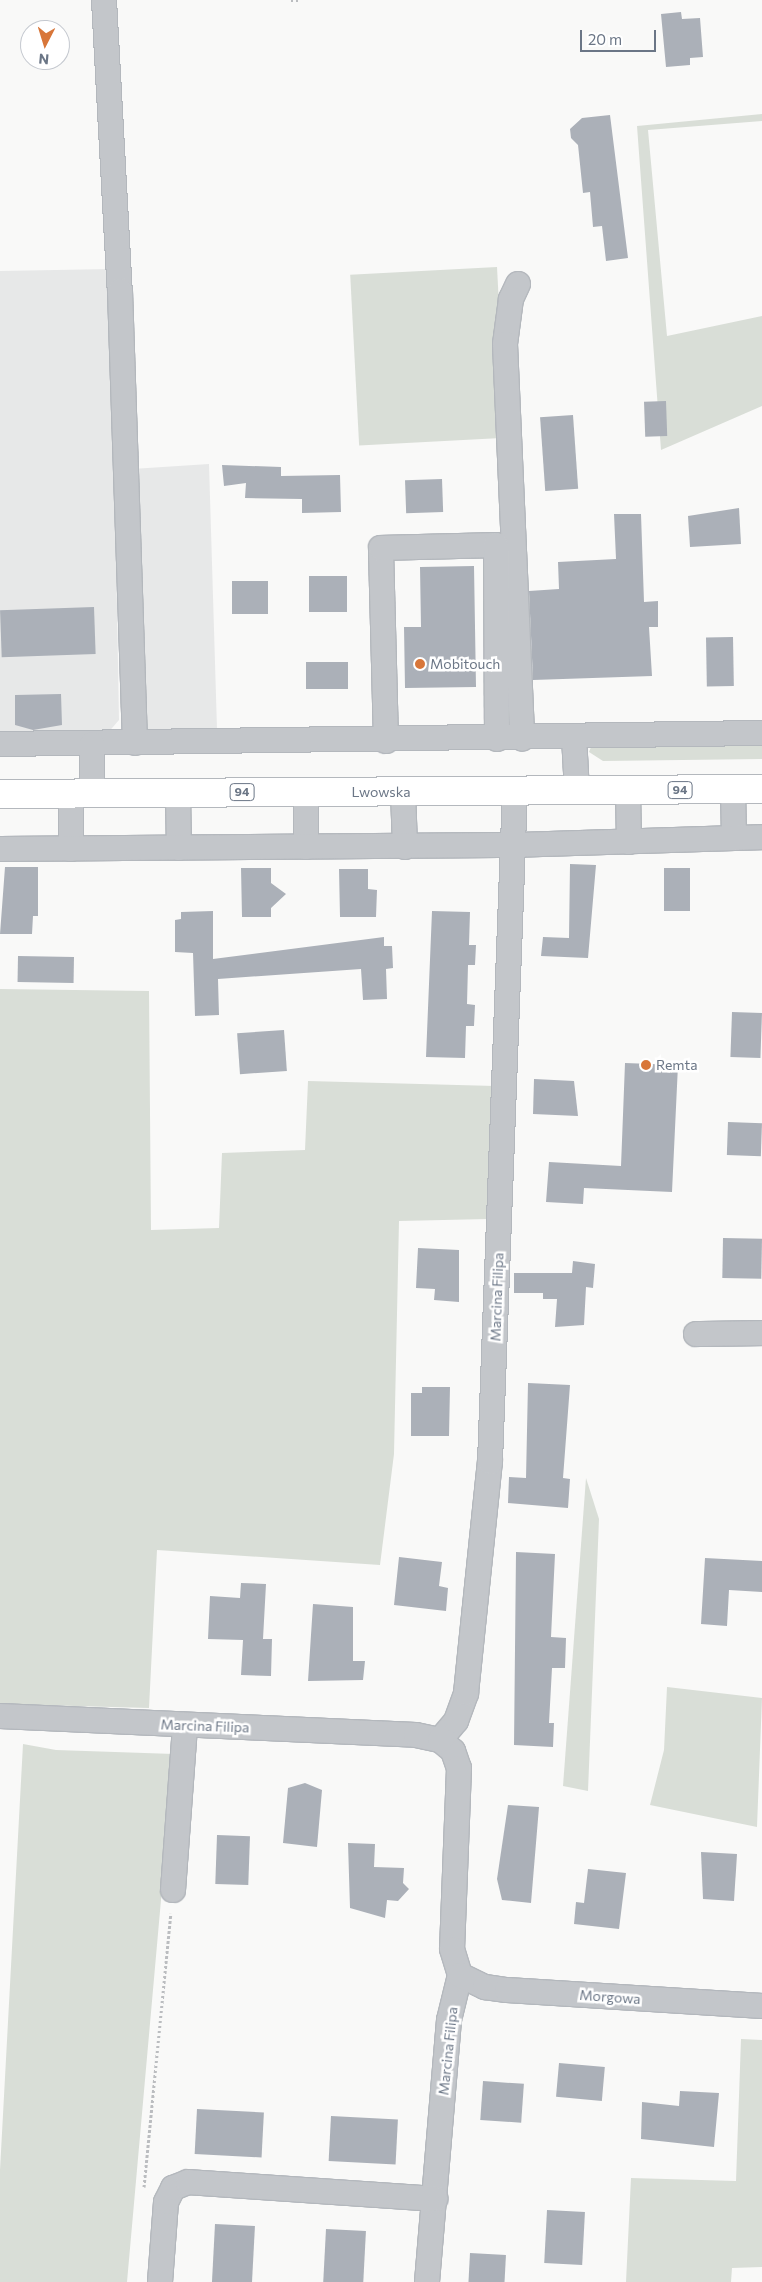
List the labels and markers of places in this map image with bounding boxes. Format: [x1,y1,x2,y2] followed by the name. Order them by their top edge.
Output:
[430,656,500,672] place label: Mobitouch
[414,658,426,670] marker: Mobitouch
[656,1057,698,1073] place label: Remta
[640,1059,652,1071] marker: Remta

